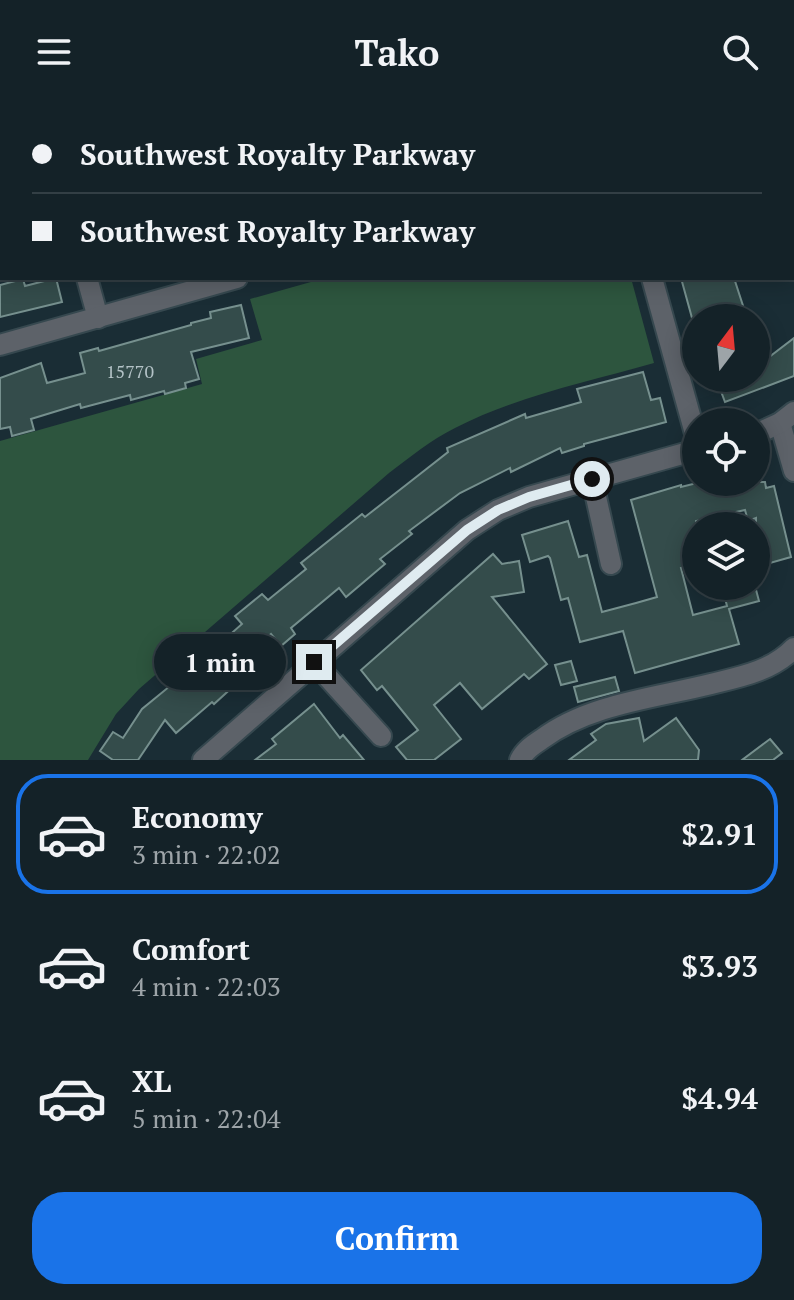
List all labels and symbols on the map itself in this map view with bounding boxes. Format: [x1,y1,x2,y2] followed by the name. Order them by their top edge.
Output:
[682,304,770,392] north arrow
[106,359,154,383] house number: 15770
[574,461,610,497] route start
[154,634,286,690] callout: 1 min
[296,644,332,680] route end

